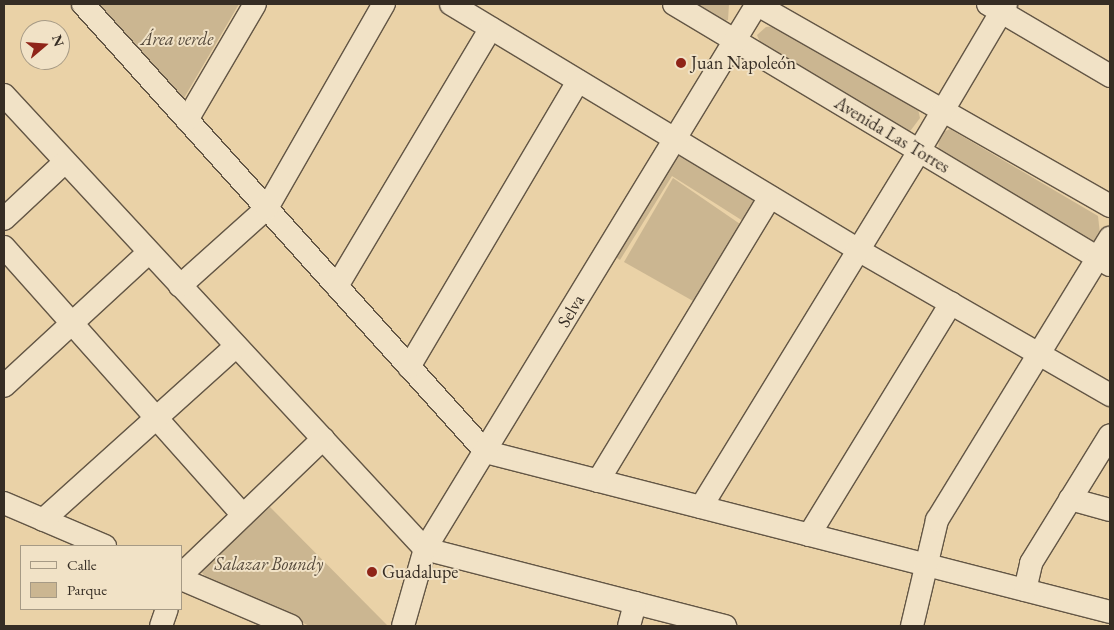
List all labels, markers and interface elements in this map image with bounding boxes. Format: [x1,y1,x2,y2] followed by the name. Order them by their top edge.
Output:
[20,20,70,70] north arrow
[141,28,213,50] park label: Área verde
[48,32,69,49] text: N
[691,52,796,74] place label: Juan Napoleón
[675,57,687,69] marker: Juan Napoleón
[831,92,953,178] street label: Avenida Las Torres
[553,291,589,331] street label: Selva
[20,545,182,610] legend
[215,553,323,575] park label: Salazar Boundy
[67,555,97,574] text: Calle
[382,561,458,583] place label: Guadalupe
[366,566,378,578] marker: Guadalupe
[67,580,107,599] text: Parque

